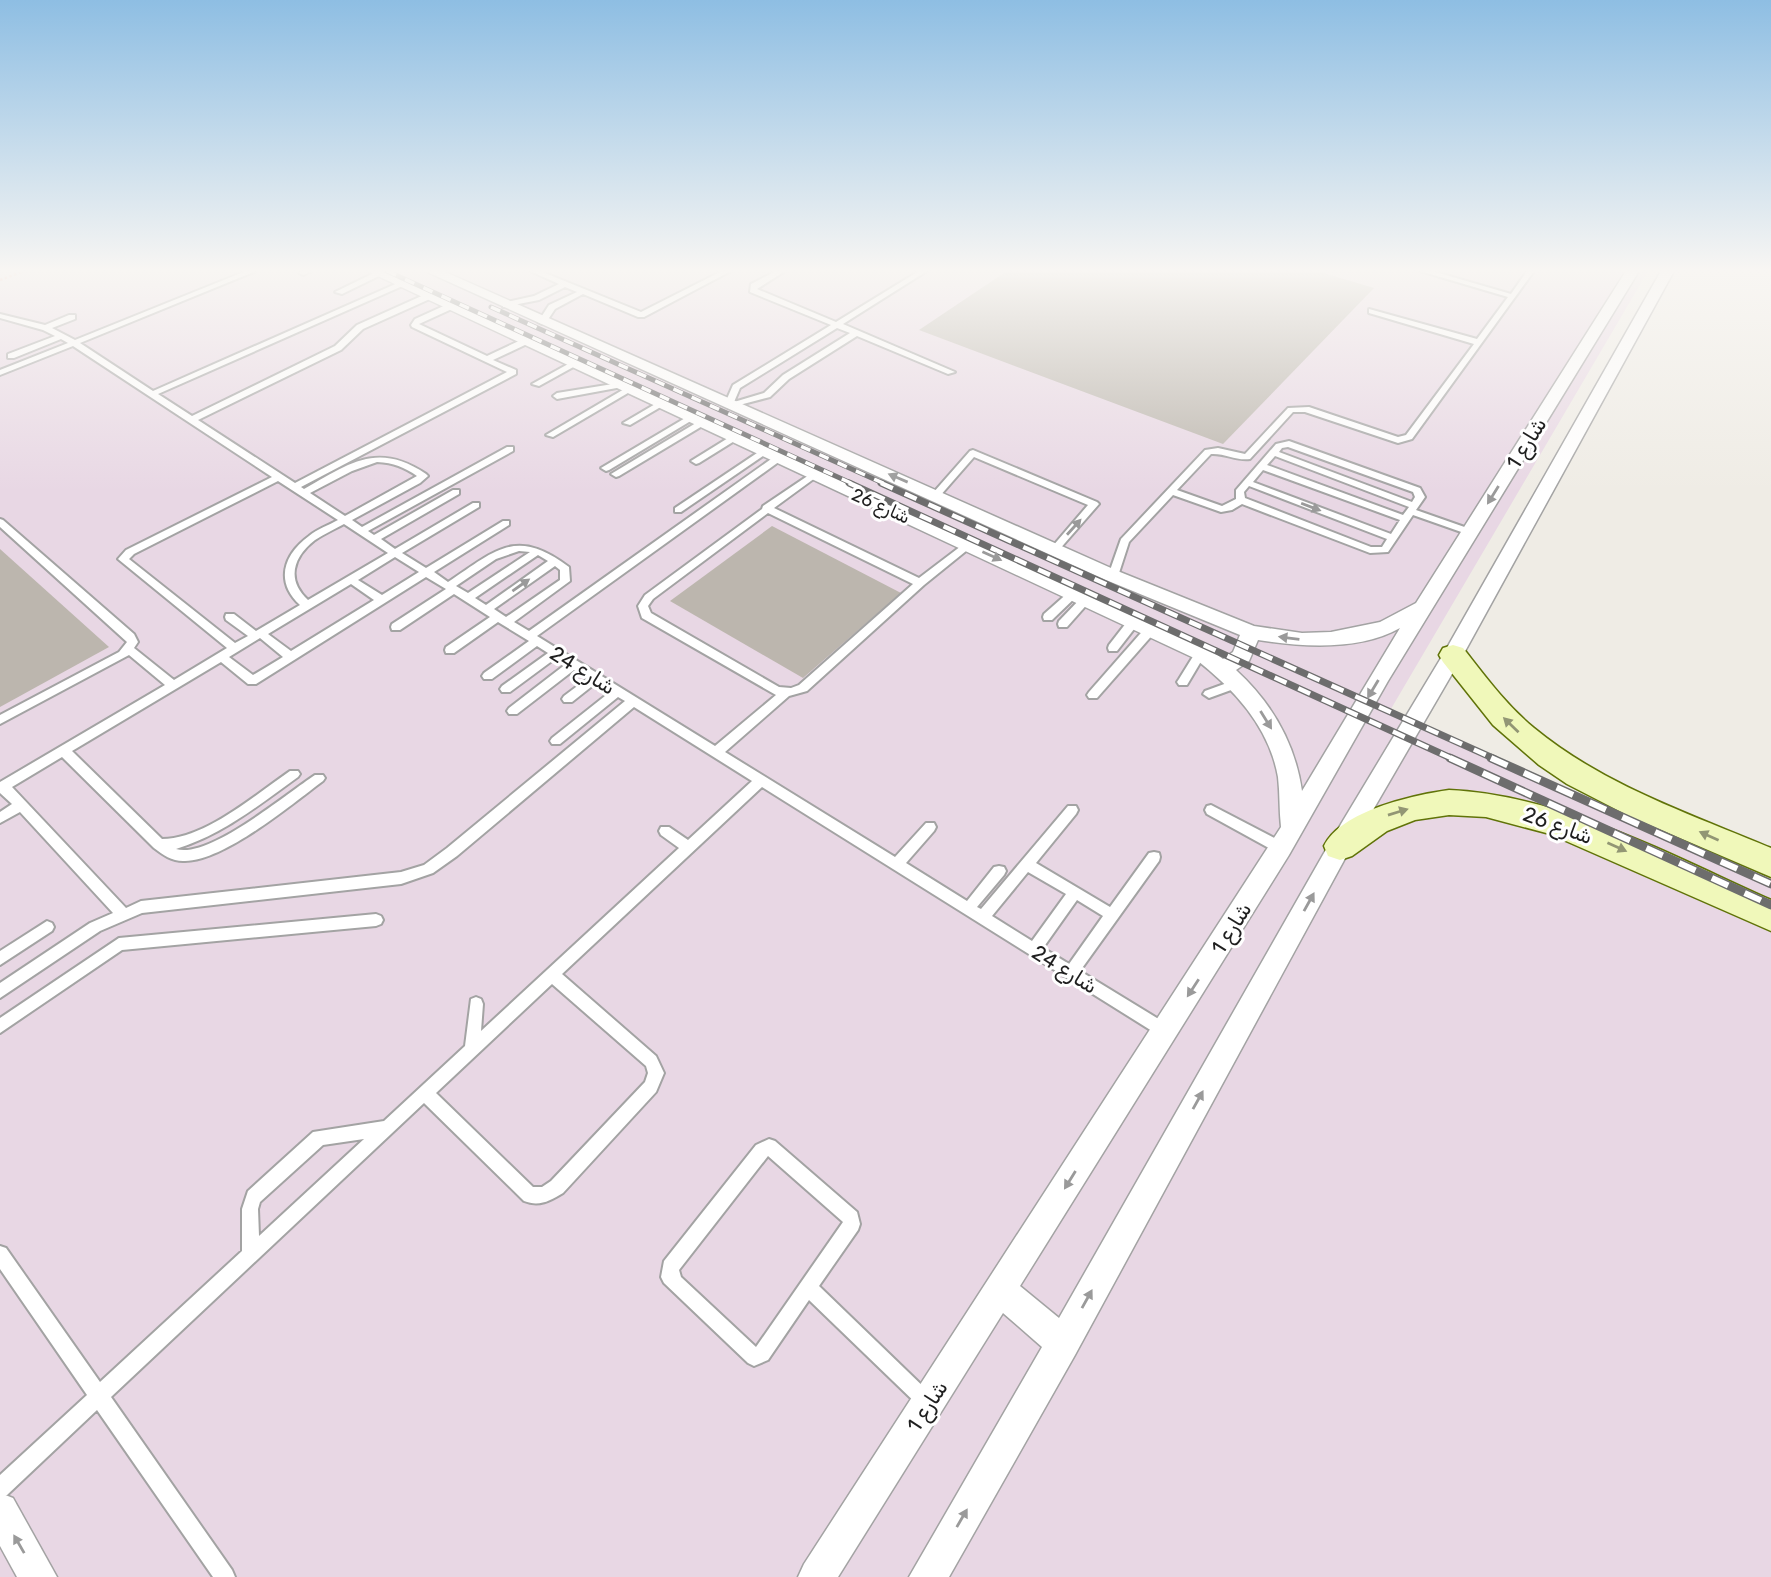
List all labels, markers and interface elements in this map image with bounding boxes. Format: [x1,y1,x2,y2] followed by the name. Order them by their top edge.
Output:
[1501,413,1553,474] street label: شارع 1
[887,472,908,483] one-way arrow
[848,483,914,530] street label: شارع 26
[1487,486,1500,505] one-way arrow
[1301,501,1322,512] one-way arrow
[1066,518,1081,535] one-way arrow
[982,550,1002,562] one-way arrow
[512,578,530,592] one-way arrow
[1277,632,1299,643] one-way arrow
[545,640,620,701] street label: شارع 24
[1367,679,1380,698] one-way arrow
[1260,710,1273,730] one-way arrow
[1503,717,1520,734] one-way arrow
[1519,801,1596,851] street label: شارع 26
[1388,806,1409,816] one-way arrow
[1698,830,1719,841] one-way arrow
[1607,841,1627,853] one-way arrow
[1303,892,1315,912] one-way arrow
[1206,898,1258,959] street label: شارع 1
[1027,939,1102,1000] street label: شارع 24
[1186,979,1199,998] one-way arrow
[1192,1091,1204,1110] one-way arrow
[1064,1171,1077,1190] one-way arrow
[1081,1289,1093,1309] one-way arrow
[901,1376,954,1437] street label: شارع 1
[956,1508,968,1527] one-way arrow
[13,1534,25,1553] one-way arrow

